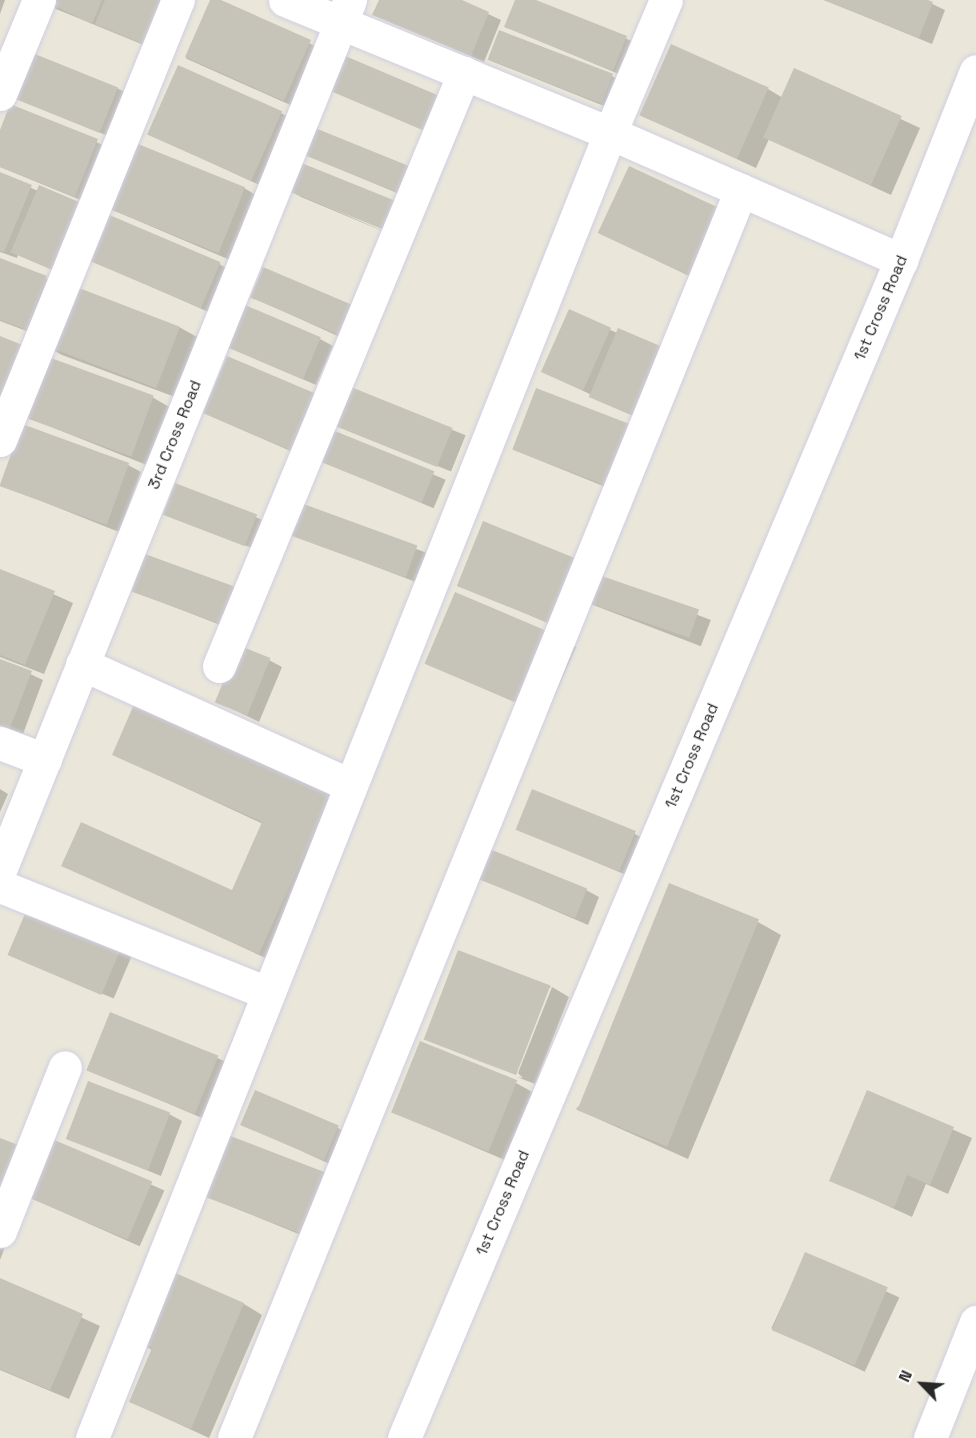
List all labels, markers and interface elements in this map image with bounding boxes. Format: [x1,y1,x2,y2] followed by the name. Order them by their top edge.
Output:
[850,252,912,364] street label: 1st Cross Road
[144,378,206,492] street label: 3rd Cross Road
[661,700,723,812] street label: 1st Cross Road
[472,1147,534,1259] street label: 1st Cross Road
[892,1354,952,1414] north arrow
[893,1367,917,1385] text: N

